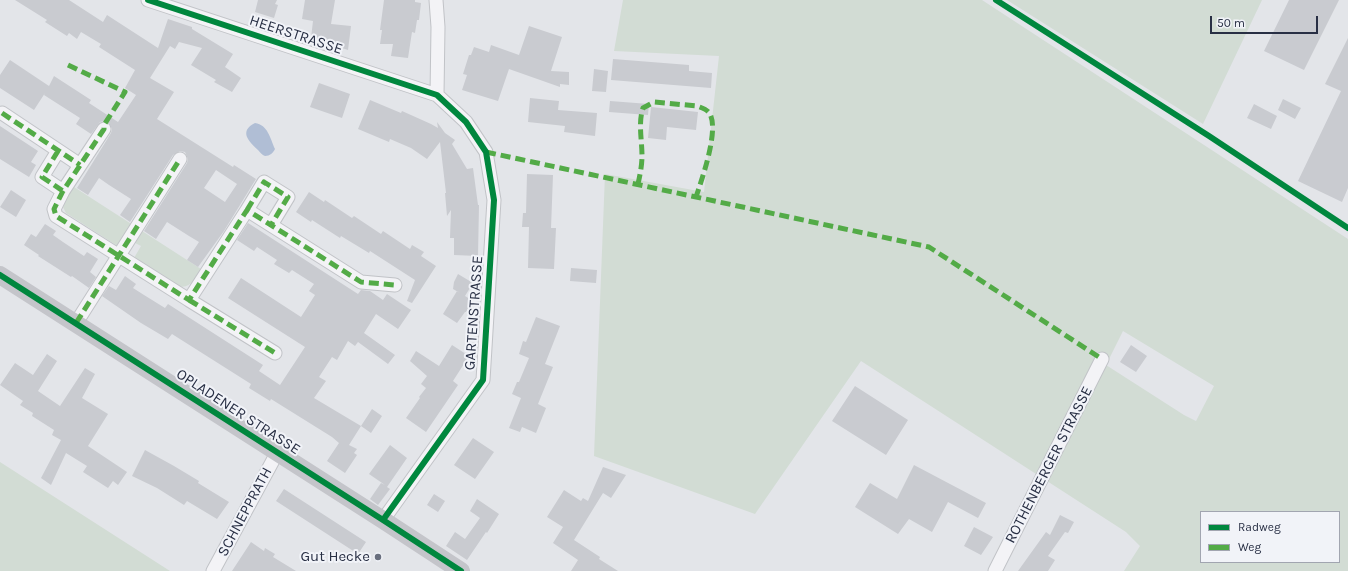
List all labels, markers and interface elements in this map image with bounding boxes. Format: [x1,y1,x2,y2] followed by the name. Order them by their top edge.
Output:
[1212,8,1320,34] scale bar
[247,11,345,59] street label: HEERSTRASSE
[1217,16,1245,30] text: 50 m
[461,255,487,371] street label: GARTENSTRASSE
[173,365,303,459] street label: OPLADENER STRASSE
[1002,383,1096,547] street label: ROTHENBERGER STRASSE
[214,464,276,560] street label: SCHNEPPRATH
[1200,511,1340,563] legend
[1238,520,1281,534] text: Radweg
[1238,540,1261,554] text: Weg
[300,548,370,566] place label: Gut Hecke
[373,552,383,562] marker: Gut Hecke

